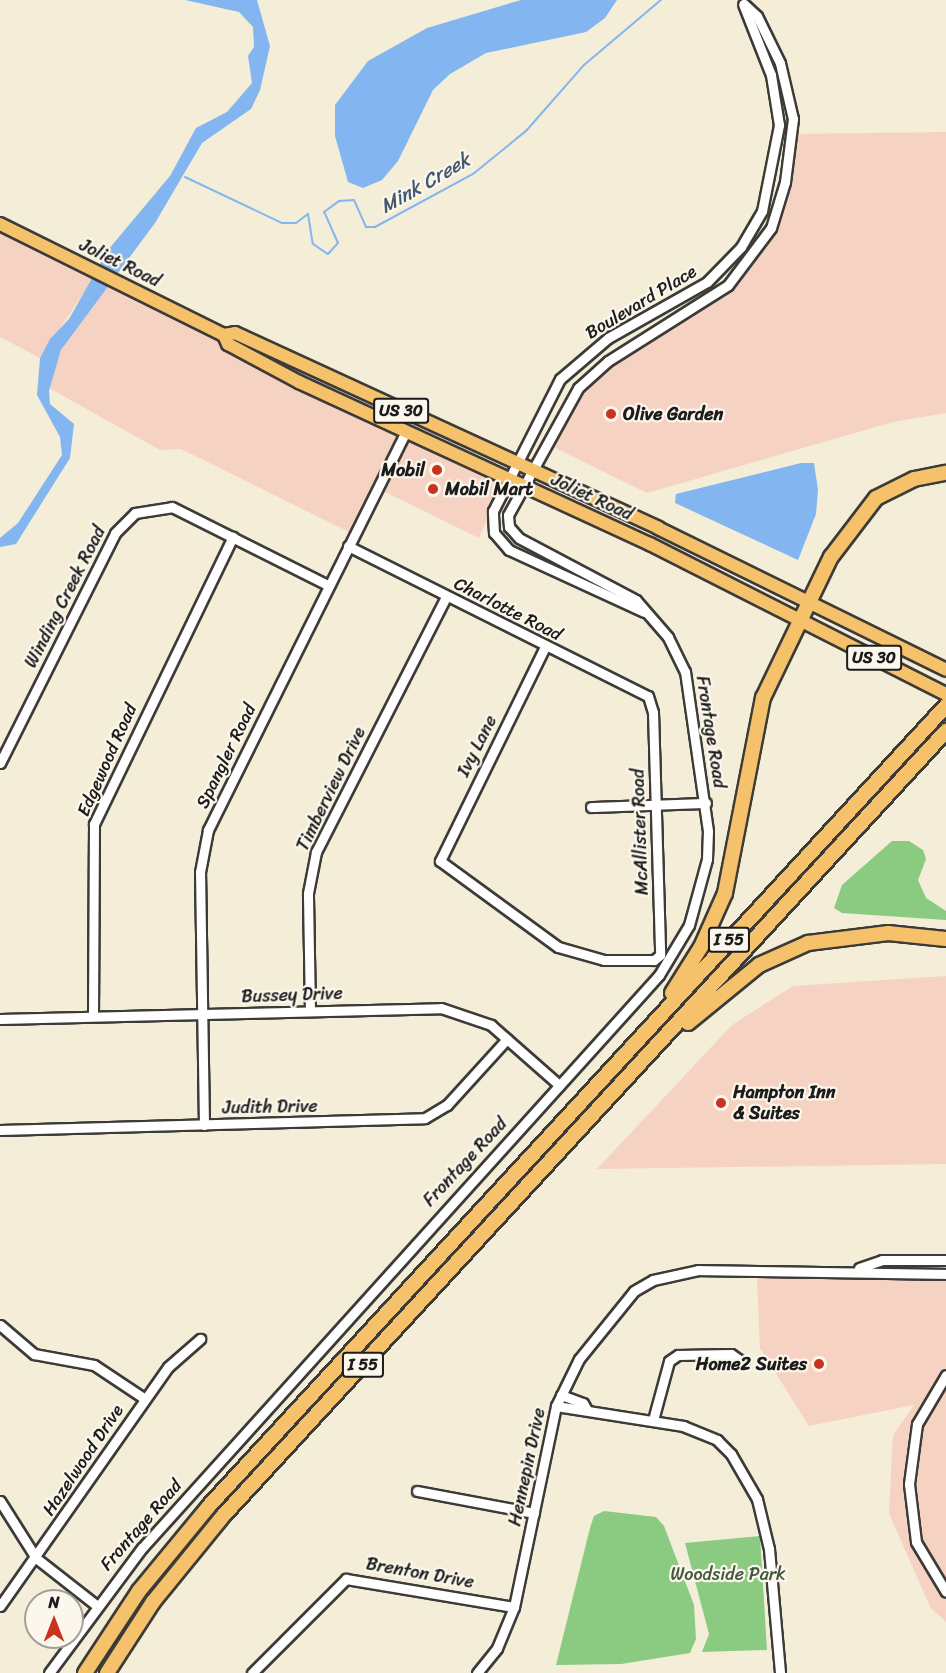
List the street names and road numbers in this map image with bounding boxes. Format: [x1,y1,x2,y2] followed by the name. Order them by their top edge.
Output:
[76,234,164,292] street label: Joliet Road
[581,260,701,344] street label: Boulevard Place
[372,398,430,424] road number: US 30
[548,469,636,525] street label: Joliet Road
[20,522,110,672] street label: Winding Creek Road
[450,573,566,645] street label: Charlotte Road
[846,645,902,671] road number: US 30
[691,674,731,790] street label: Frontage Road
[73,700,141,820] street label: Edgewood Road
[191,700,261,812] street label: Spangler Road
[452,712,502,780] street label: Ivy Lane
[292,723,370,855] street label: Timberview Drive
[627,768,653,896] street label: McAllister Road
[706,927,752,953] road number: I 55
[241,982,343,1008] street label: Bussey Drive
[222,1095,318,1119] street label: Judith Drive
[418,1113,512,1211] street label: Frontage Road
[340,1352,386,1378] road number: I 55
[38,1400,128,1520] street label: Hazelwood Drive
[504,1406,550,1528] street label: Hennepin Drive
[96,1475,186,1575] street label: Frontage Road
[364,1553,476,1593] street label: Brenton Drive

